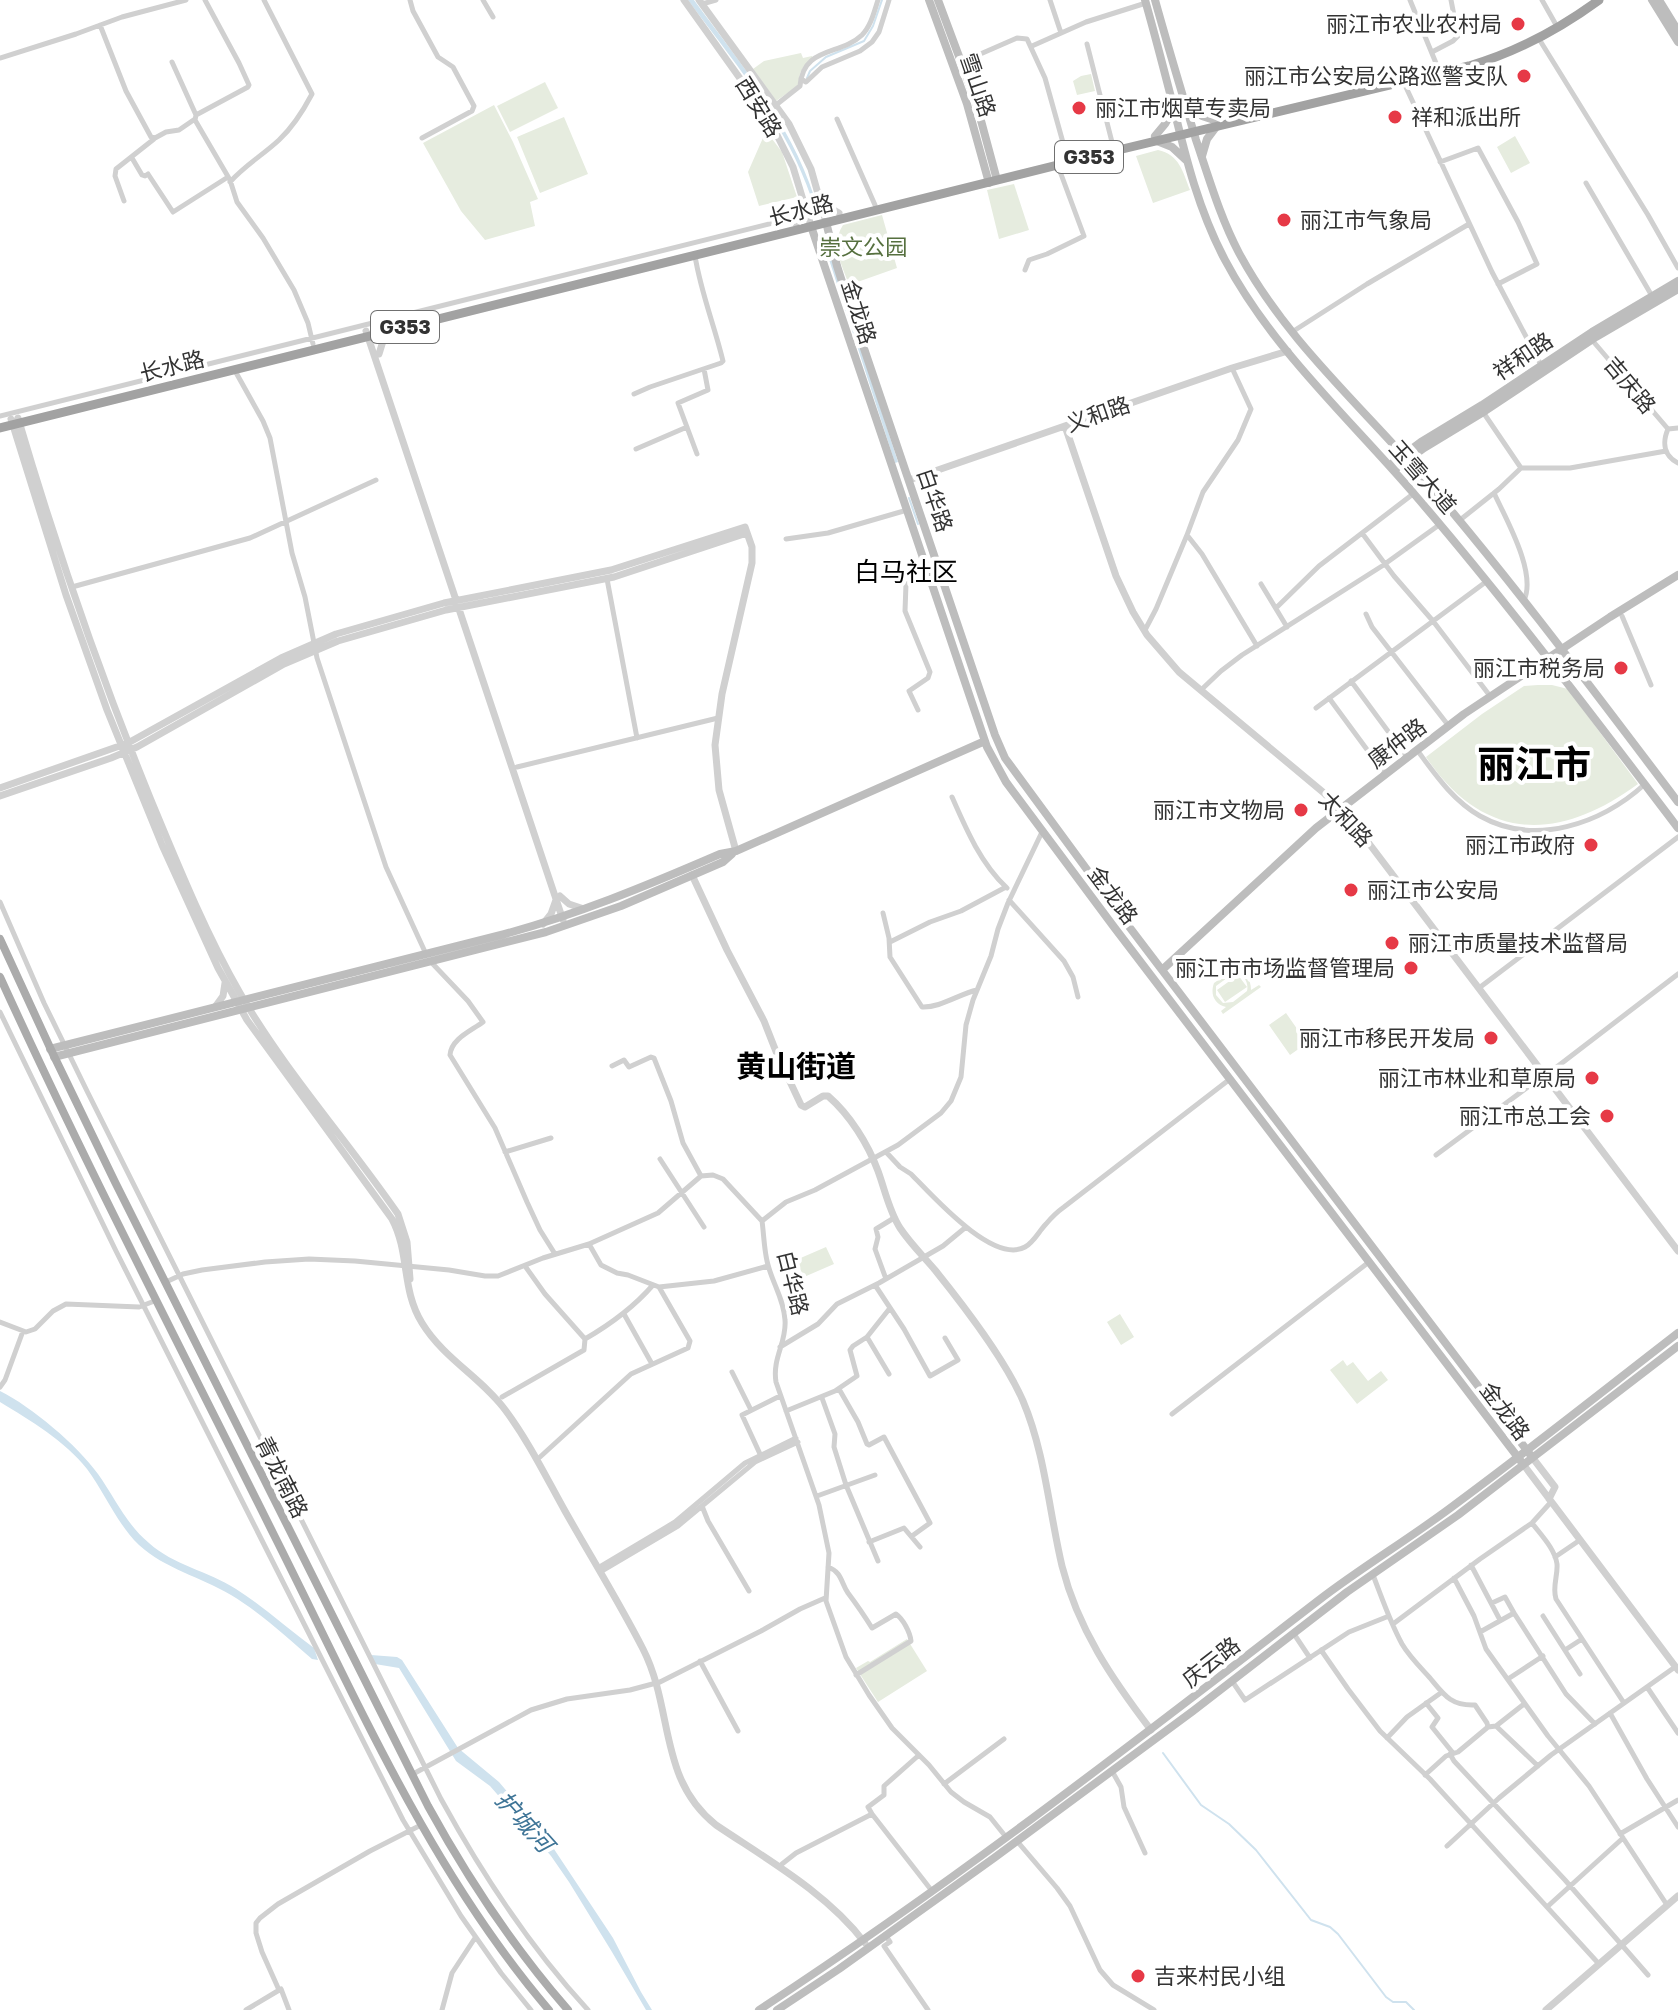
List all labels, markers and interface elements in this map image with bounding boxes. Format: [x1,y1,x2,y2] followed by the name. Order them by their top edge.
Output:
[1326,10,1502,37] place label: 丽江市农业农村局
[1509,15,1527,33] marker: 丽江市农业农村局
[955,49,1002,120] street label: 雪山路
[1244,62,1508,89] place label: 丽江市公安局公路巡警支队
[1515,67,1533,85] marker: 丽江市公安局公路巡警支队
[730,72,788,142] street label: 西安路
[1095,94,1271,121] place label: 丽江市烟草专卖局
[1070,99,1088,117] marker: 丽江市烟草专卖局
[1411,103,1521,130] place label: 祥和派出所
[1386,108,1404,126] marker: 祥和派出所
[1055,141,1123,173] road number: G353
[766,188,836,231] street label: 长水路
[1300,206,1432,233] place label: 丽江市气象局
[1275,211,1293,229] marker: 丽江市气象局
[819,233,907,260] park label: 崇文公园
[836,276,883,347] street label: 金龙路
[371,311,439,343] road number: G353
[1488,326,1558,385] street label: 祥和路
[137,344,207,387] street label: 长水路
[1599,351,1662,419] street label: 吉庆路
[1062,390,1133,437] street label: 义和路
[1384,435,1462,519] street label: 玉雪大道
[912,464,959,535] street label: 白华路
[854,556,958,587] district label: 白马社区
[1473,654,1605,681] place label: 丽江市税务局
[1612,659,1630,677] marker: 丽江市税务局
[1362,712,1431,773] street label: 康仲路
[1477,741,1591,786] district label: 丽江市
[1314,785,1379,852] street label: 太和路
[1153,796,1285,823] place label: 丽江市文物局
[1292,801,1310,819] marker: 丽江市文物局
[1465,831,1575,858] place label: 丽江市政府
[1582,836,1600,854] marker: 丽江市政府
[1083,860,1144,929] street label: 金龙路
[1367,876,1499,903] place label: 丽江市公安局
[1342,881,1360,899] marker: 丽江市公安局
[1408,929,1628,956] place label: 丽江市质量技术监督局
[1383,934,1401,952] marker: 丽江市质量技术监督局
[1175,954,1395,981] place label: 丽江市市场监督管理局
[1402,959,1420,977] marker: 丽江市市场监督管理局
[1299,1024,1475,1051] place label: 丽江市移民开发局
[1482,1029,1500,1047] marker: 丽江市移民开发局
[736,1048,856,1084] district label: 黄山街道
[1378,1064,1576,1091] place label: 丽江市林业和草原局
[1583,1069,1601,1087] marker: 丽江市林业和草原局
[1459,1102,1591,1129] place label: 丽江市总工会
[1598,1107,1616,1125] marker: 丽江市总工会
[772,1248,815,1318] street label: 白华路
[1475,1376,1536,1445] street label: 金龙路
[250,1431,314,1522] street label: 青龙南路
[1176,1631,1245,1693] street label: 庆云路
[490,1785,563,1860] water label: 护城河
[1154,1962,1286,1989] place label: 吉来村民小组
[1129,1967,1147,1985] marker: 吉来村民小组

